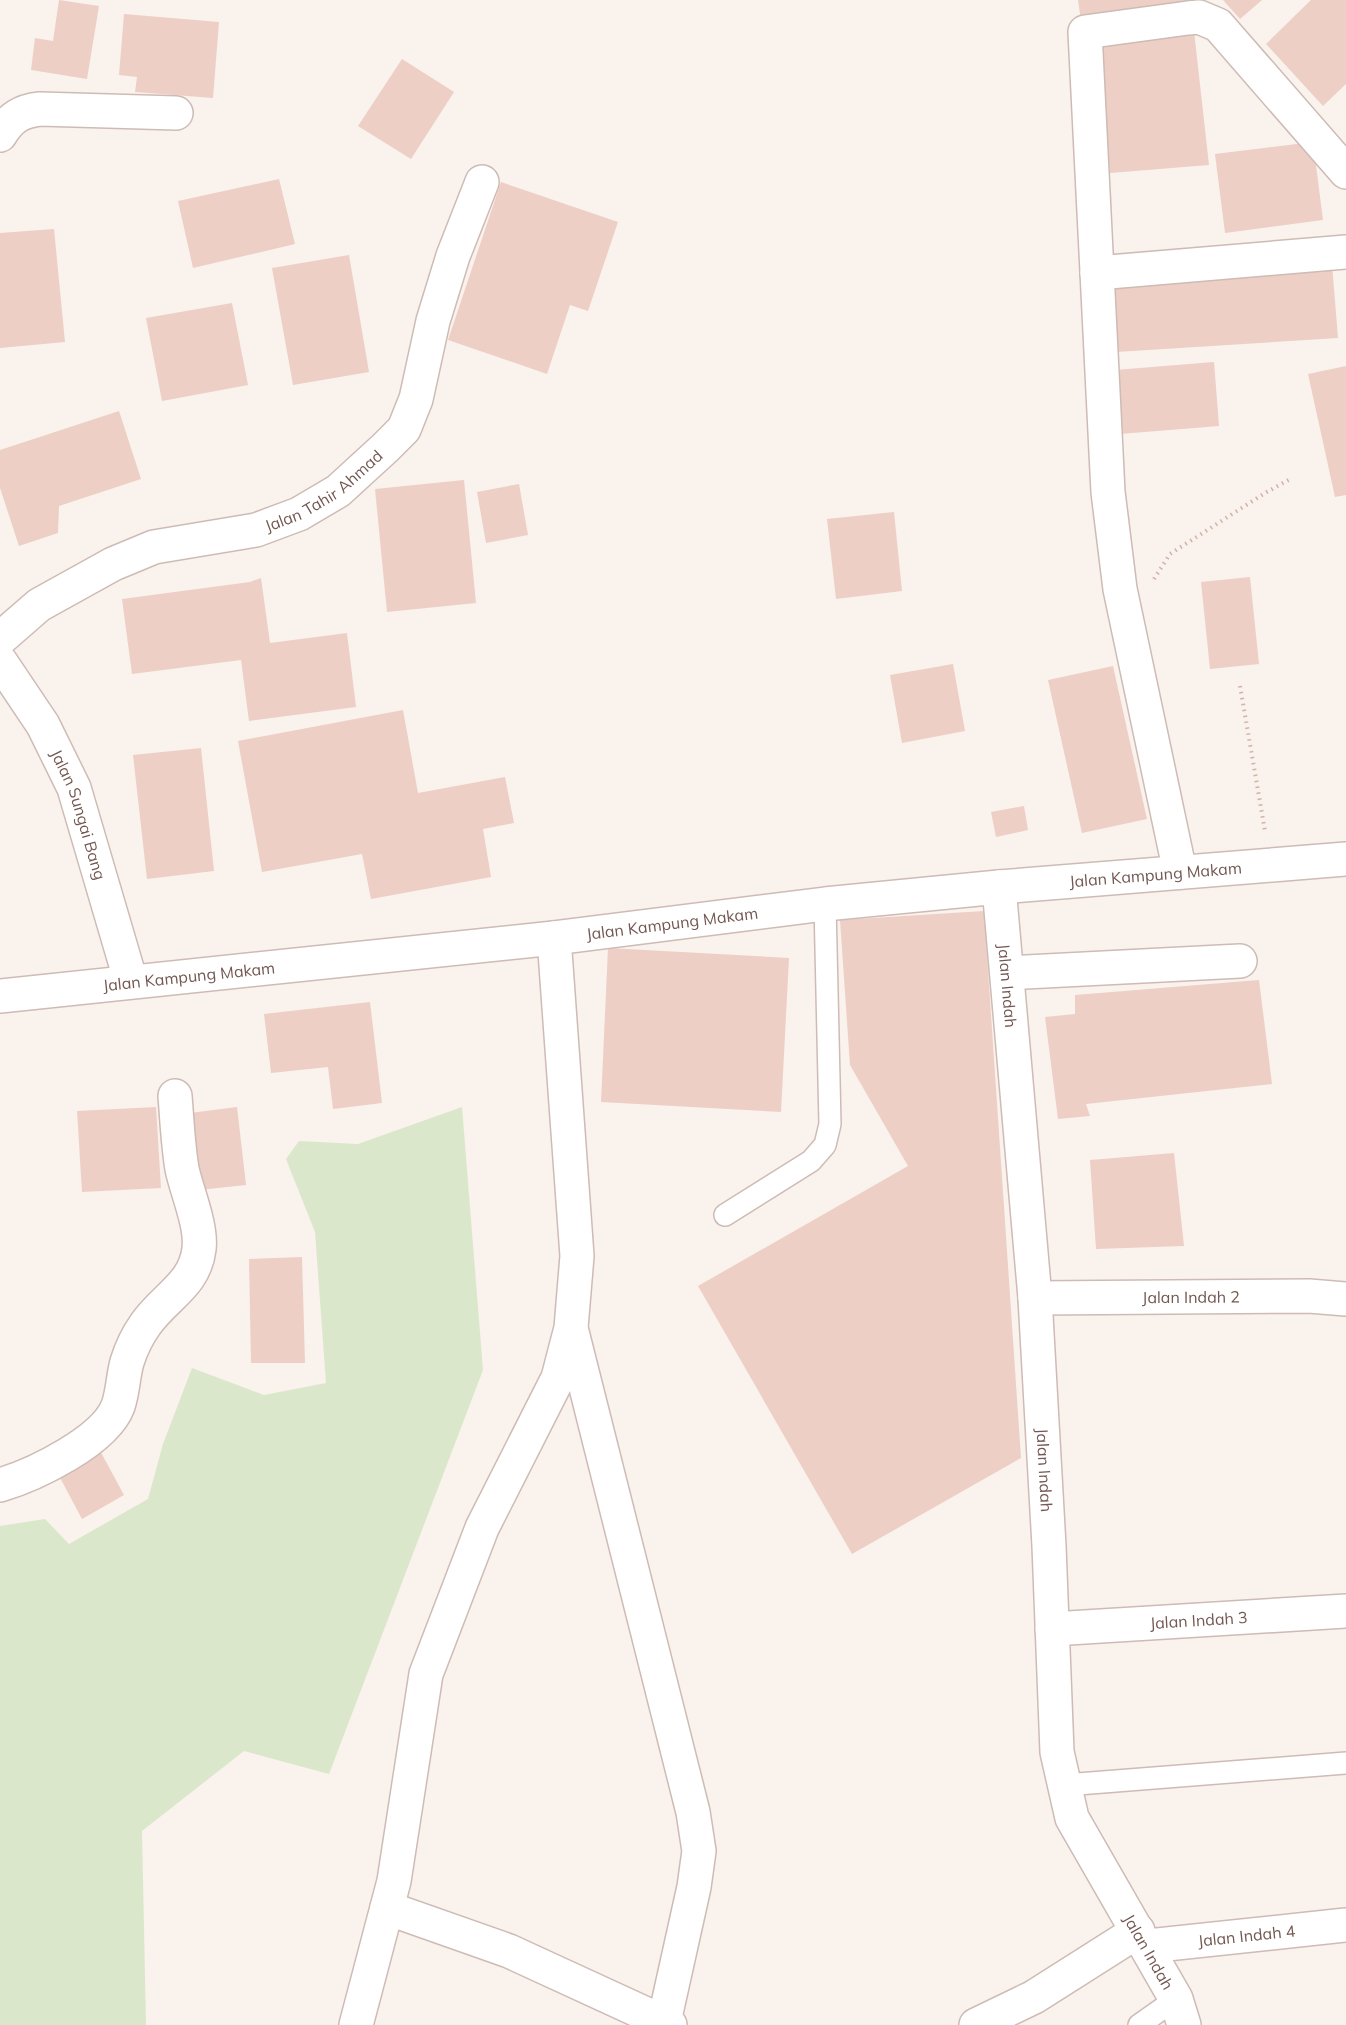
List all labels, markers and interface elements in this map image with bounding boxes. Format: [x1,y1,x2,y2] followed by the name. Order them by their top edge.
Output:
[262,445,386,536] street label: Jalan Tahir Ahmad
[47,746,110,882] street label: Jalan Sungai Bang
[1069,857,1243,891] street label: Jalan Kampung Makam
[585,903,759,944] street label: Jalan Kampung Makam
[994,943,1021,1028] street label: Jalan Indah
[102,957,276,995] street label: Jalan Kampung Makam
[1142,1287,1240,1307] street label: Jalan Indah 2
[1032,1428,1057,1513] street label: Jalan Indah
[1149,1607,1248,1633] street label: Jalan Indah 3
[1119,1910,1178,1993] street label: Jalan Indah
[1197,1920,1297,1951] street label: Jalan Indah 4

